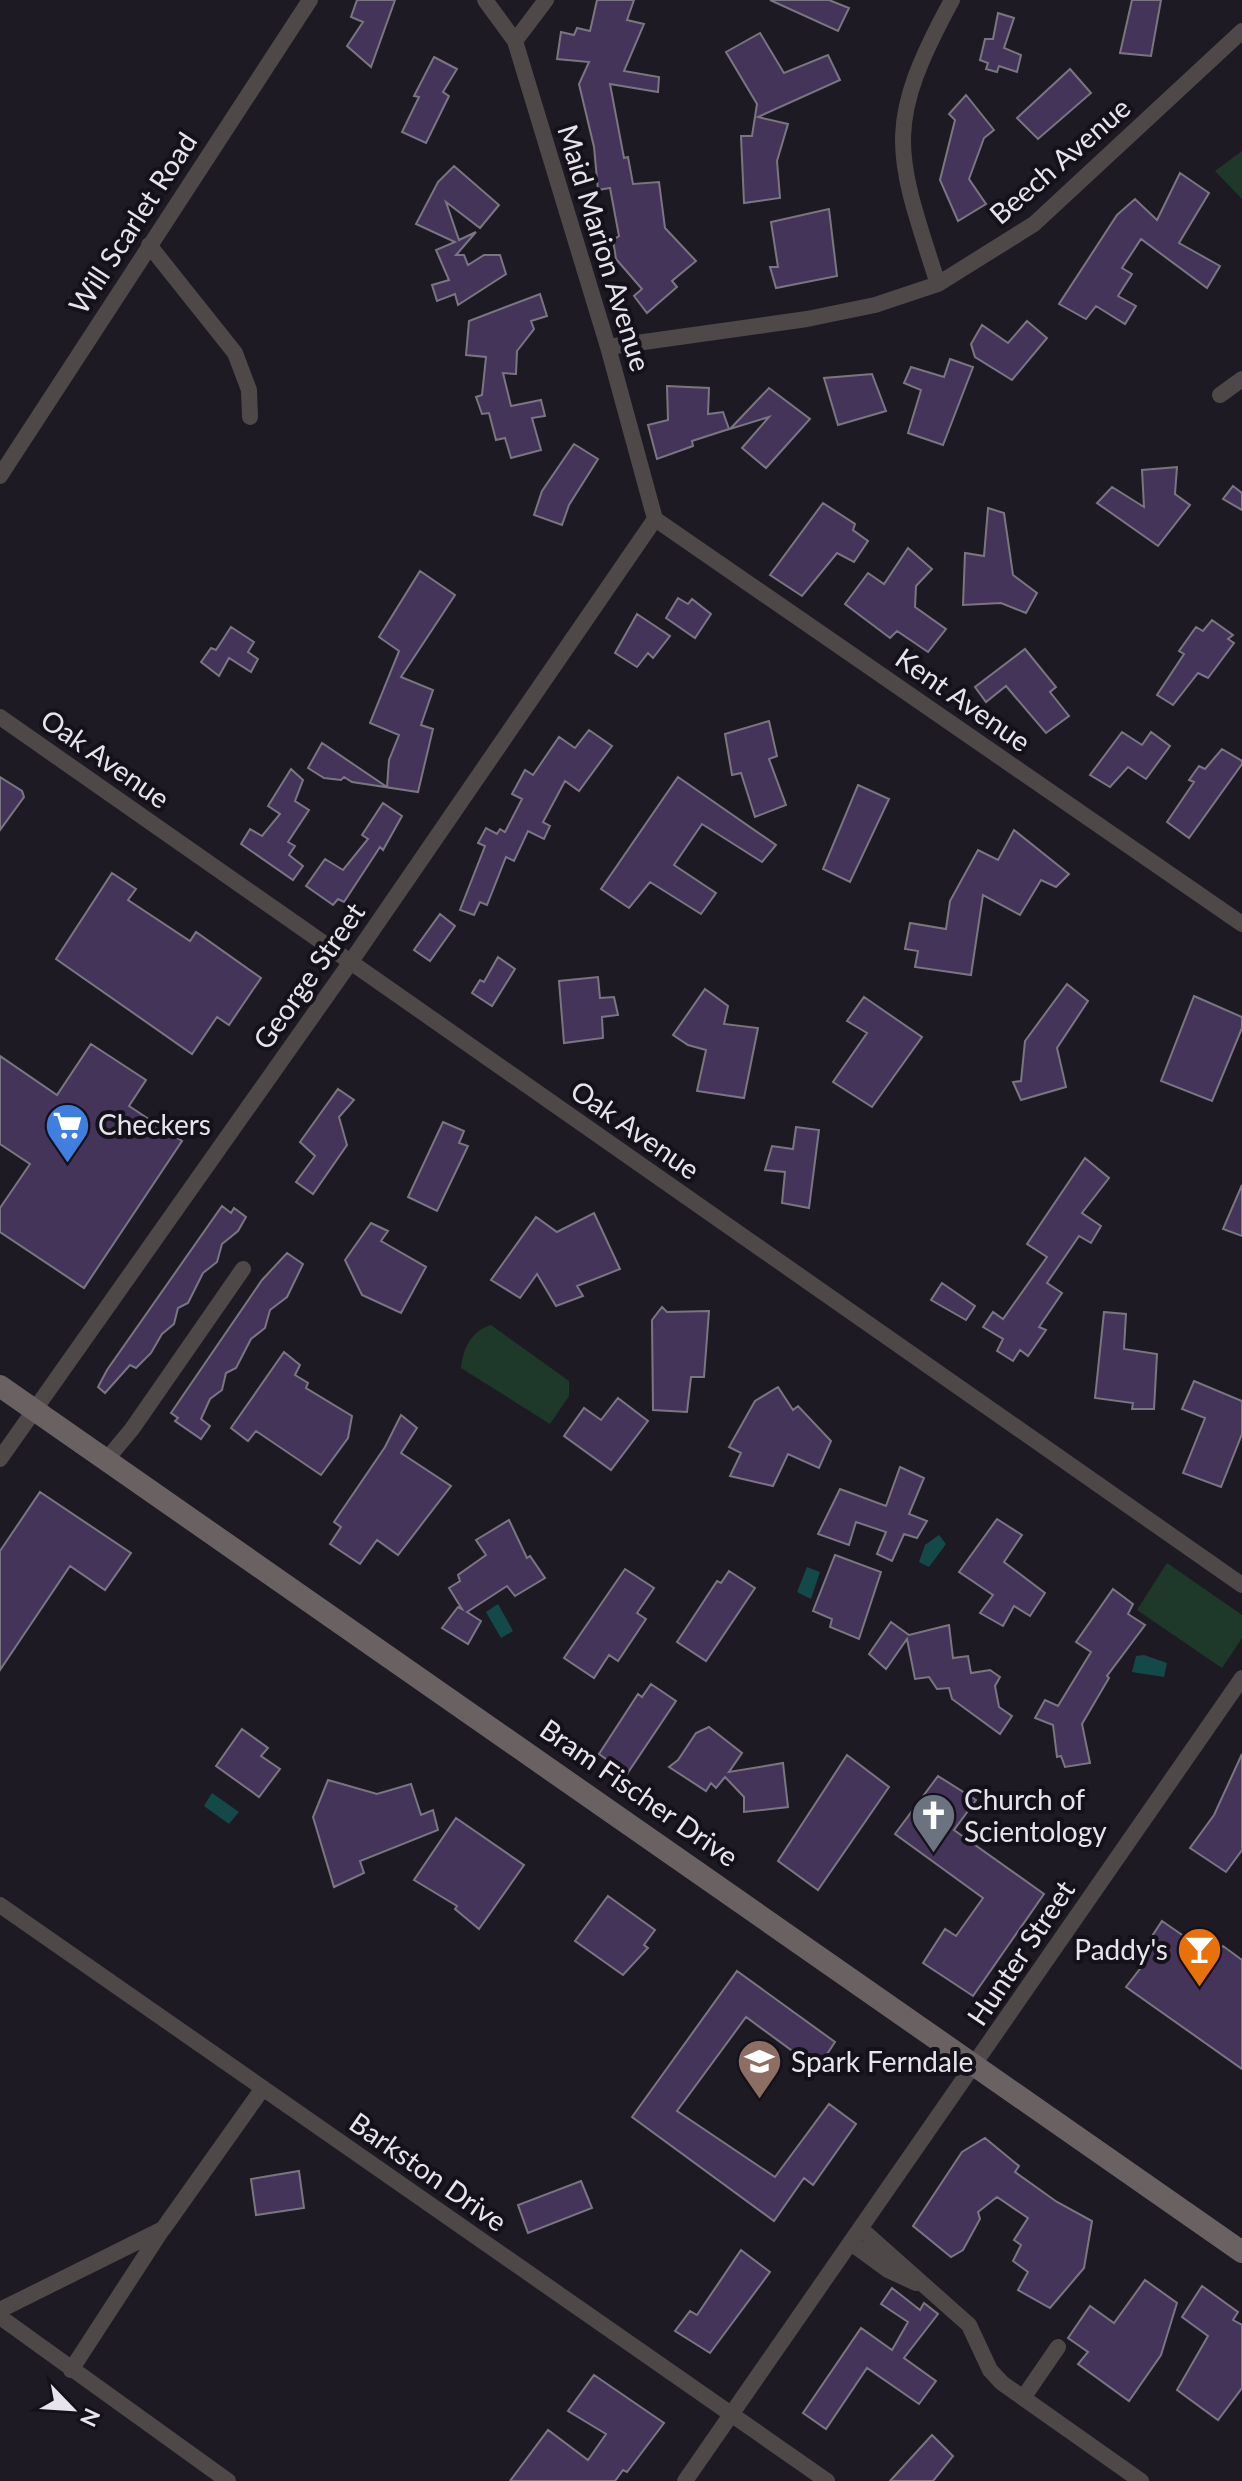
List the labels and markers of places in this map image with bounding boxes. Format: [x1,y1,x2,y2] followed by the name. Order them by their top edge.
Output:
[43,1101,91,1164] supermarket icon: Checkers
[98,1107,211,1141] place label: Checkers
[964,1782,1107,1848] place label: Church of Scientology
[909,1792,957,1855] church icon: Church of Scientology
[1175,1926,1223,1989] bar icon: Paddy's
[1074,1932,1168,1966] place label: Paddy's
[736,2038,784,2101] school or university icon: Spark Ferndale
[791,2044,973,2078] place label: Spark Ferndale

